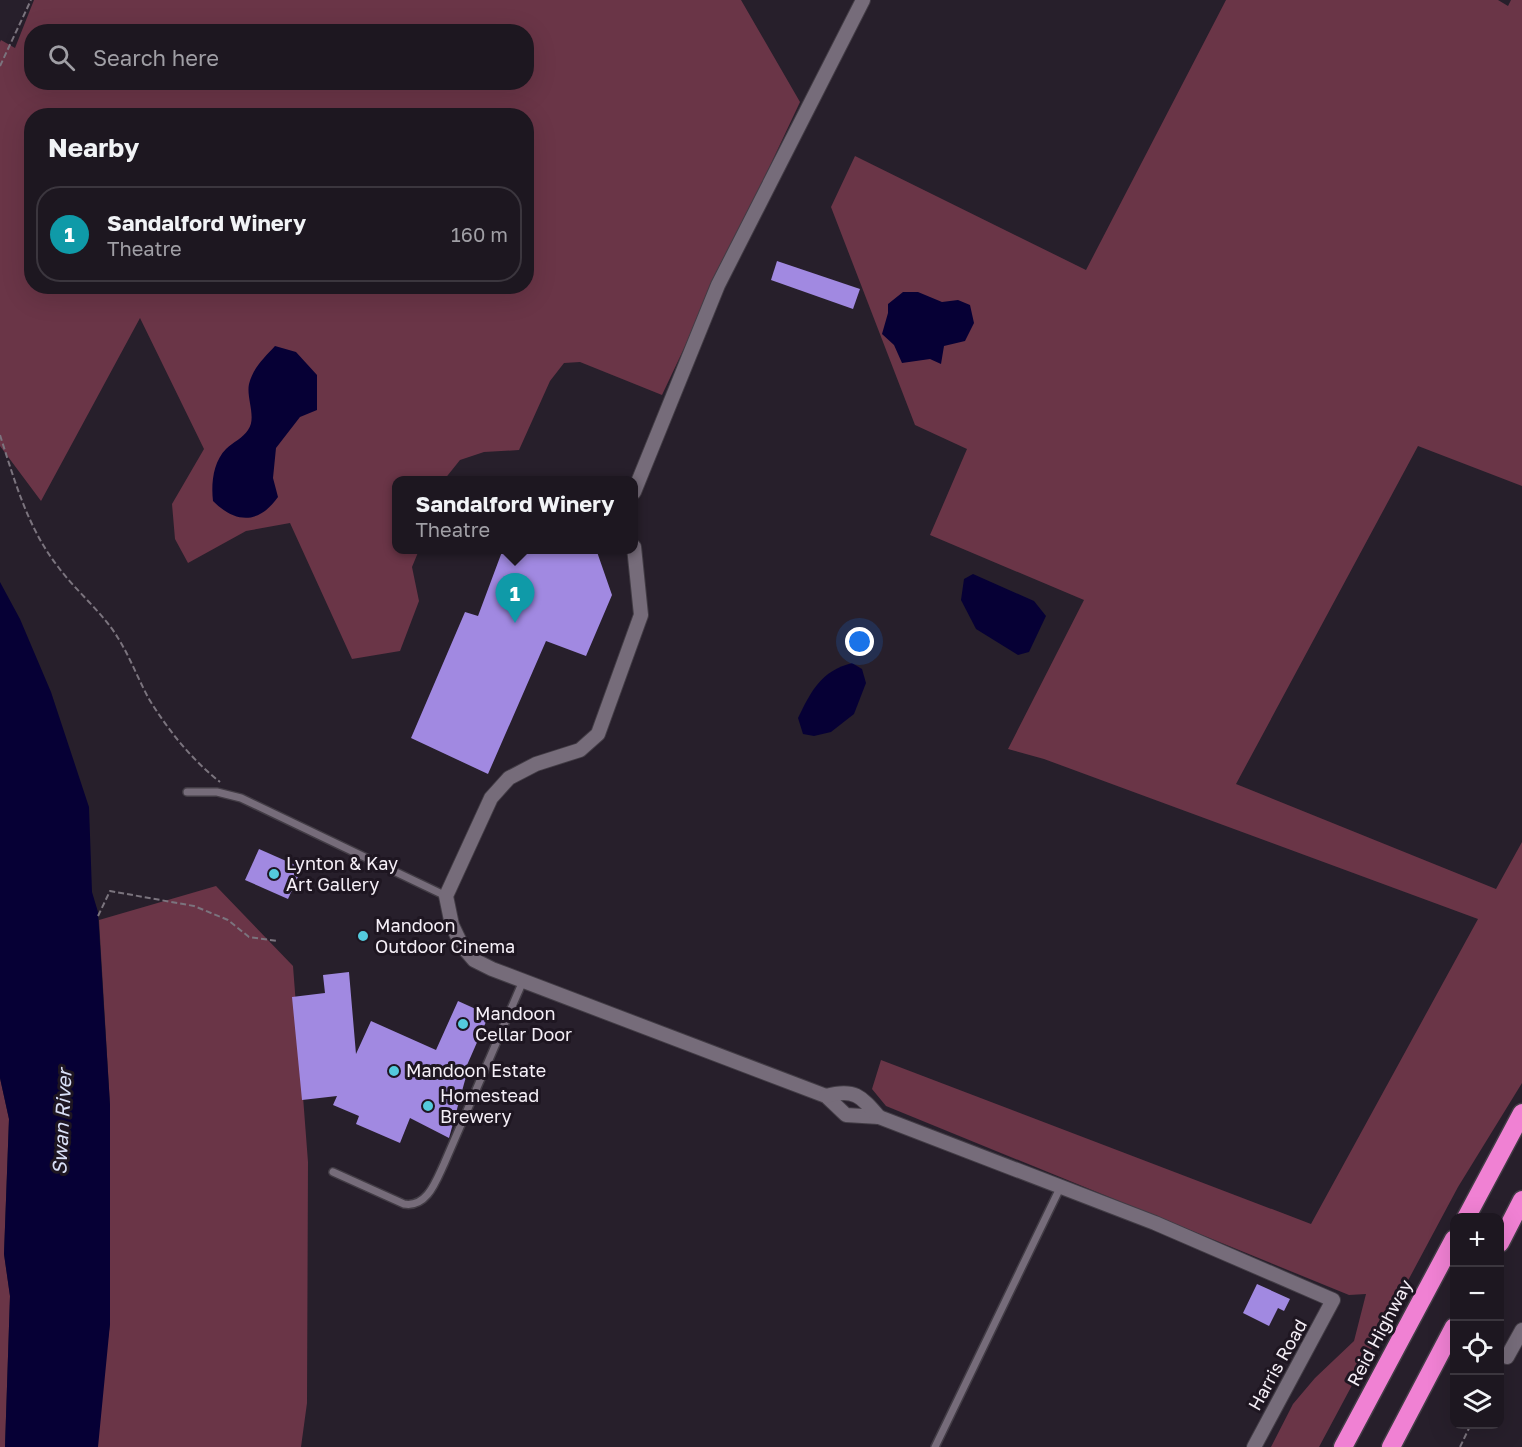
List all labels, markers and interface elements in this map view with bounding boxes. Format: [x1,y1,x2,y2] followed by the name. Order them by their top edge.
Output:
[24,24,534,90] search box
[45,41,78,74] icon: search
[93,44,219,71] text: Search here
[48,132,139,163] text: Nearby
[107,209,306,236] text: Sandalford Winery
[64,222,75,246] text: 1
[451,222,508,246] text: 160 m
[107,236,182,260] text: Theatre
[392,476,638,554] popup
[415,490,615,517] text: Sandalford Winery
[415,517,490,541] text: Theatre
[496,574,534,623] pin: 1
[845,627,874,656] your location
[286,852,398,895] place label: Lynton & Kay Art Gallery
[267,867,281,881] marker: Lynton & Kay Art Gallery
[375,914,515,957] place label: Mandoon Outdoor Cinema
[356,929,370,943] marker: Mandoon Outdoor Cinema
[475,1002,572,1045] place label: Mandoon Cellar Door
[456,1017,470,1031] marker: Mandoon Cellar Door
[406,1059,546,1081] place label: Mandoon Estate
[387,1064,401,1078] marker: Mandoon Estate
[46,1065,76,1176] water label: Swan River
[440,1084,539,1127] place label: Homestead Brewery
[421,1099,435,1113] marker: Homestead Brewery
[1450,1213,1504,1429] map controls
[1450,1213,1504,1267] button: +
[1450,1267,1504,1321] button: −
[1342,1276,1416,1390] street label: Reid Highway
[1243,1315,1311,1414] street label: Harris Road
[1450,1321,1504,1375] button: locate
[1450,1375,1504,1429] button: layers

